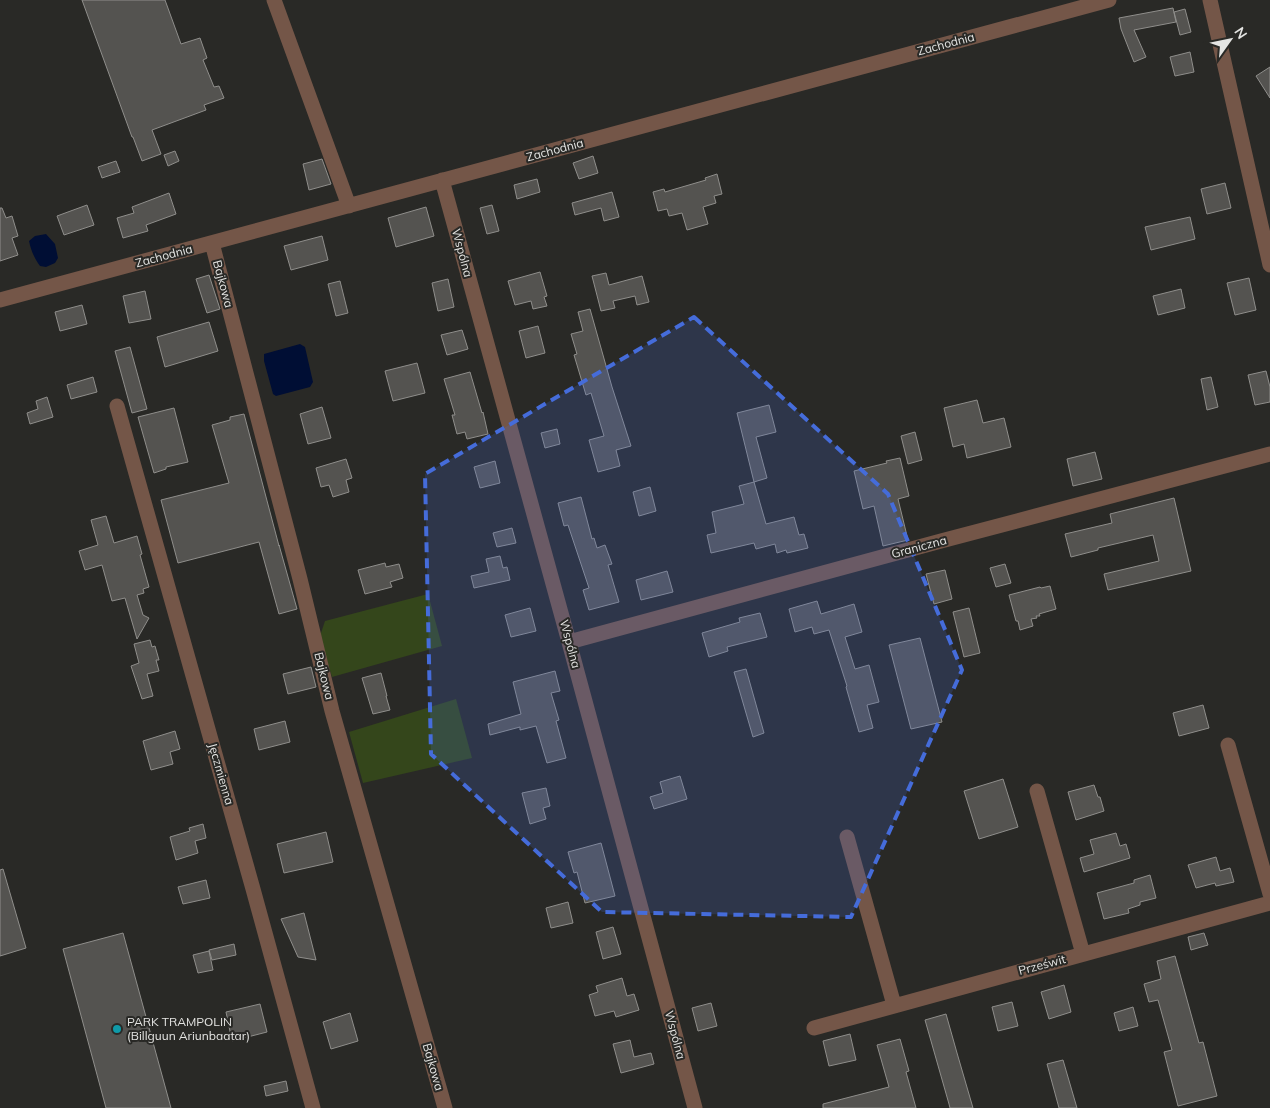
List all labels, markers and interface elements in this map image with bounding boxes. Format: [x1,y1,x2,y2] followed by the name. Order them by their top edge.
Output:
[1205,15,1255,65] north arrow
[1230,24,1251,42] text: N
[916,29,976,58] street label: Zachodnia
[525,135,585,164] street label: Zachodnia
[449,227,476,279] street label: Wspólna
[134,241,194,270] street label: Zachodnia
[210,258,237,309] street label: Bajkowa
[890,532,948,561] street label: Graniczna
[557,618,584,670] street label: Wspólna
[311,651,338,701] street label: Bajkowa
[205,741,237,807] street label: Jęczmienna
[1017,951,1067,978] street label: Prześwit
[662,1009,689,1061] street label: Wspólna
[127,1014,250,1043] place label: PARK TRAMPOLIN (Billguun Ariunbaatar)
[111,1023,123,1035] marker: PARK TRAMPOLIN (Billguun Ariunbaatar)
[420,1041,447,1092] street label: Bajkowa

